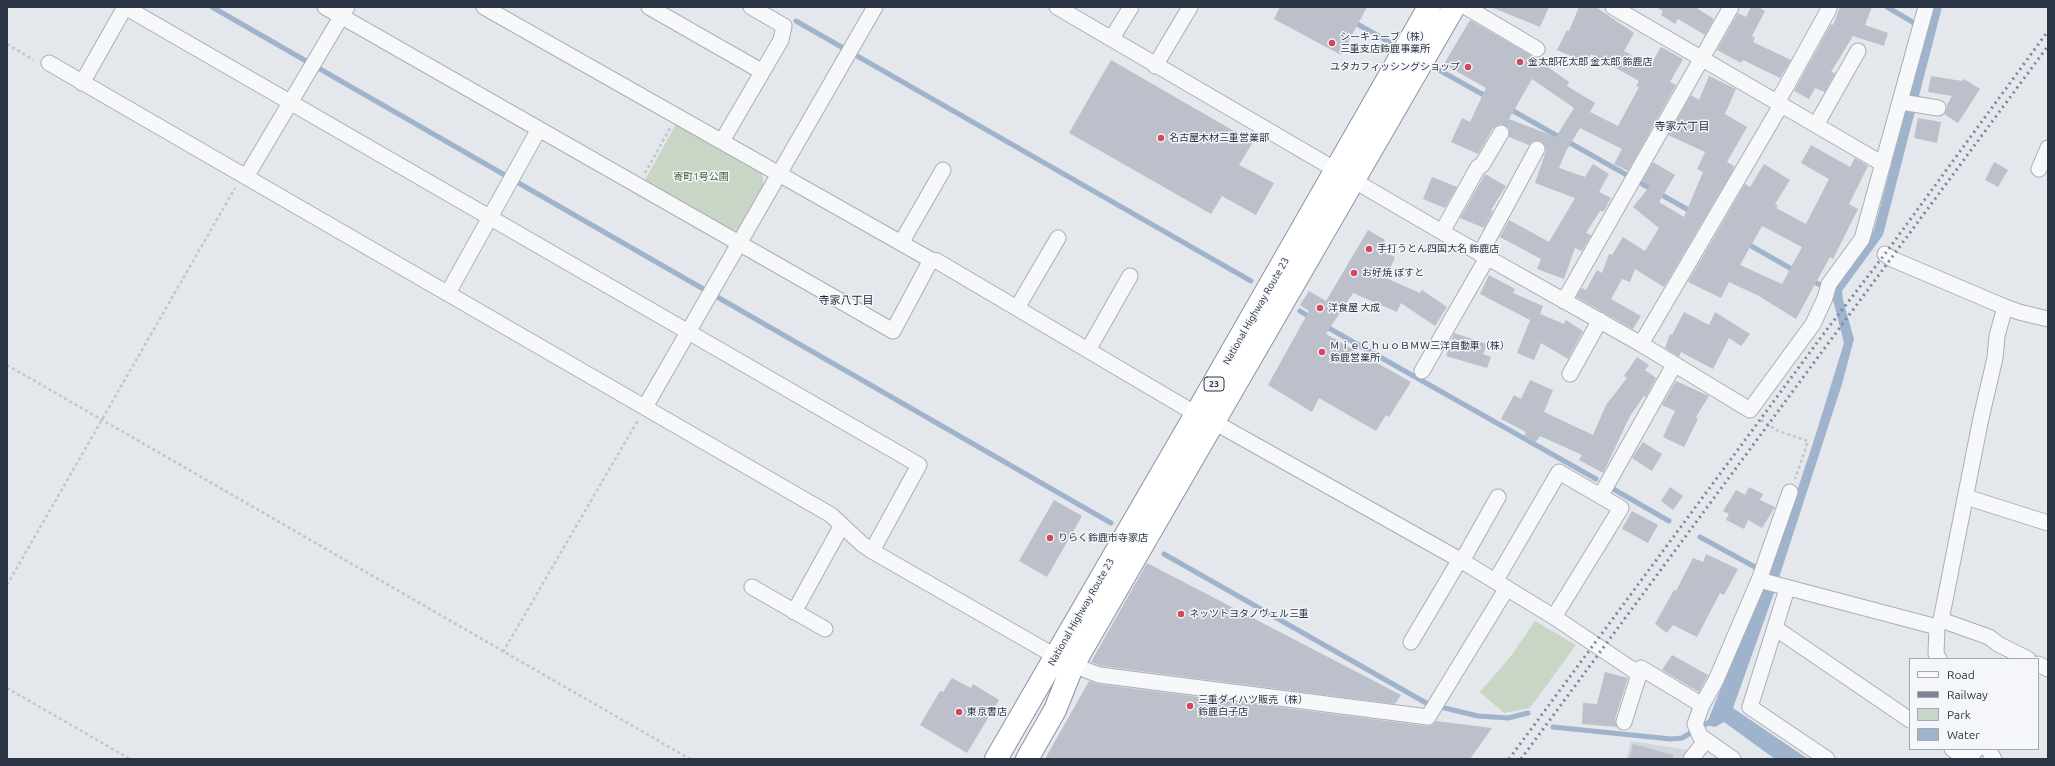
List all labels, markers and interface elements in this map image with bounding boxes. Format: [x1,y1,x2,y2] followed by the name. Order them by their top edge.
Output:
[1340,31,1430,54] place label: シーキューブ（株） 三重支店鈴鹿事業所
[1327,38,1337,48] marker: シーキューブ（株） 三重支店鈴鹿事業所
[1528,56,1653,68] place label: 金太郎花太郎 金太郎 鈴鹿店
[1515,57,1525,67] marker: 金太郎花太郎 金太郎 鈴鹿店
[1330,61,1460,73] place label: ユタカフィッシングショップ
[1463,62,1473,72] marker: ユタカフィッシングショップ
[1655,119,1709,133] district label: 寺家六丁目
[1169,132,1269,144] place label: 名古屋木材三重営業部
[1156,133,1166,143] marker: 名古屋木材三重営業部
[673,171,729,183] park label: 寄町1号公園
[1377,243,1499,255] place label: 手打うとん四国大名 鈴鹿店
[1364,244,1374,254] marker: 手打うとん四国大名 鈴鹿店
[1220,255,1292,367] street label: National Highway Route 23
[1362,267,1424,279] place label: お好焼 ぽすと
[1349,268,1359,278] marker: お好焼 ぽすと
[819,293,873,307] district label: 寺家八丁目
[1328,302,1380,314] place label: 洋食屋 大成
[1315,303,1325,313] marker: 洋食屋 大成
[1330,340,1510,364] place label: ＭｉｅＣｈｕｏＢＭＷ三洋自動車（株） 鈴鹿営業所
[1317,347,1327,357] marker: ＭｉｅＣｈｕｏＢＭＷ三洋自動車（株） 鈴鹿営業所
[1204,377,1224,391] road number: 23
[1058,532,1148,544] place label: りらく鈴鹿市寺家店
[1045,533,1055,543] marker: りらく鈴鹿市寺家店
[1045,556,1117,668] street label: National Highway Route 23
[1189,608,1309,620] place label: ネッツトヨタノヴェル三重
[1176,609,1186,619] marker: ネッツトヨタノヴェル三重
[1909,658,2039,750] legend
[1947,668,1975,681] text: Road
[1947,688,1988,701] text: Railway
[1198,694,1308,718] place label: 三重ダイハツ販売（株） 鈴鹿白子店
[1185,701,1195,711] marker: 三重ダイハツ販売（株） 鈴鹿白子店
[967,706,1007,718] place label: 東京書店
[954,707,964,717] marker: 東京書店
[1947,708,1971,721] text: Park
[1947,728,1980,741] text: Water

